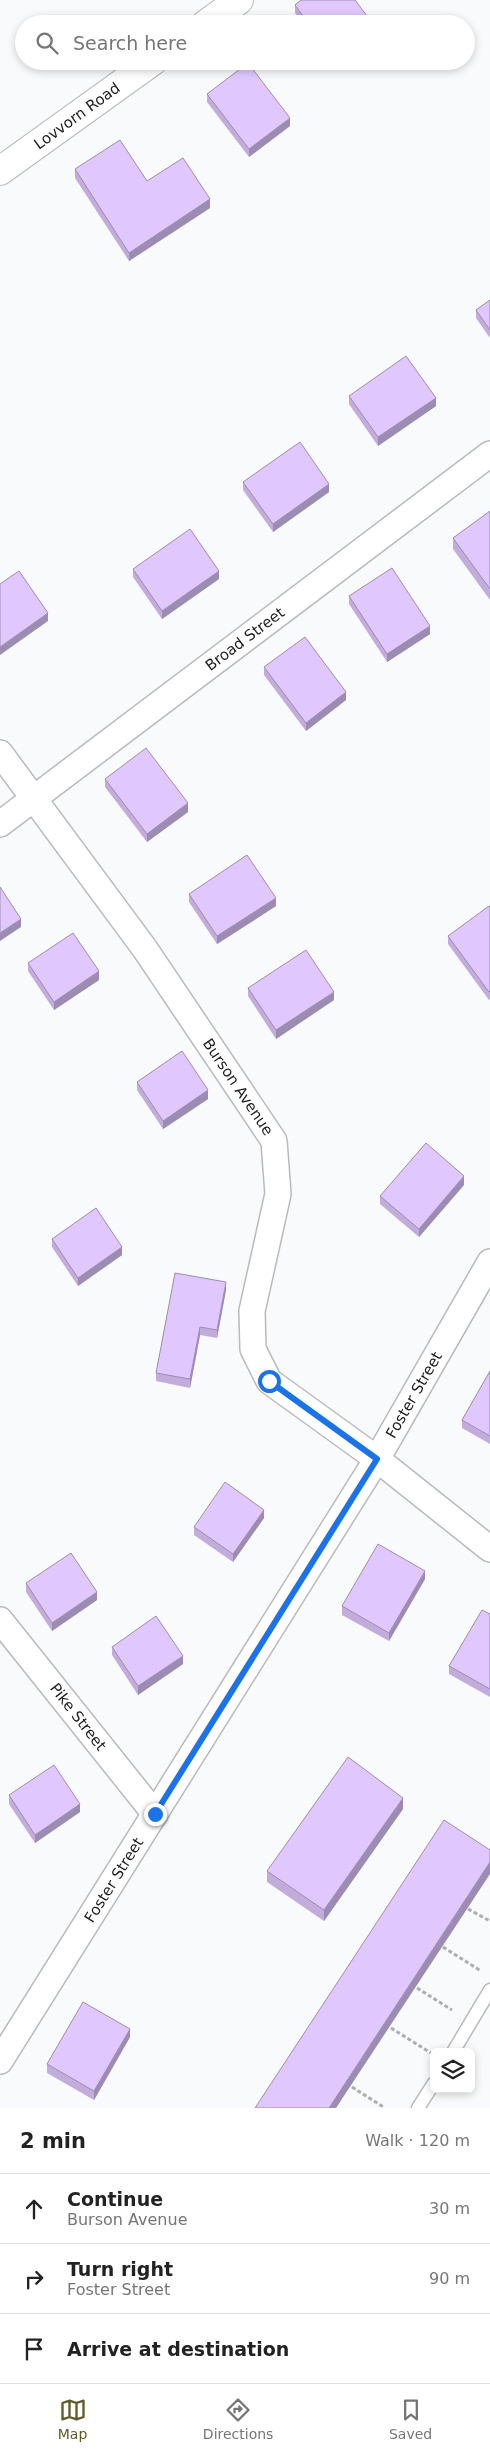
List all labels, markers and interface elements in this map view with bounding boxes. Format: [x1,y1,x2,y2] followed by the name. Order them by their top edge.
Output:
[15,15,475,70] search box
[33,29,61,57] icon: search
[73,32,187,54] text: Search here
[30,79,124,153] street label: Lovvorn Road
[202,603,288,675] street label: Broad Street
[199,1035,277,1139] street label: Burson Avenue
[382,1349,446,1441] street label: Foster Street
[258,1370,281,1393] route start
[46,1680,110,1754] street label: Pike Street
[144,1803,167,1826] route end
[81,1834,147,1926] street label: Foster Street
[430,2048,475,2093] map controls
[430,2048,475,2093] button: layers
[20,2129,86,2153] text: 2 min
[365,2131,470,2150] text: Walk · 120 m
[67,2188,163,2210] text: Continue
[20,2195,48,2223] icon: ahead
[429,2199,470,2218] text: 30 m
[67,2210,188,2229] text: Burson Avenue
[67,2258,173,2280] text: Turn right
[20,2265,48,2293] icon: right
[429,2269,470,2288] text: 90 m
[67,2280,170,2299] text: Foster Street
[20,2335,48,2363] icon: arrive
[67,2338,289,2360] text: Arrive at destination
[58,2396,87,2442] tab: Map
[203,2396,273,2442] tab: Directions
[389,2396,432,2442] tab: Saved

